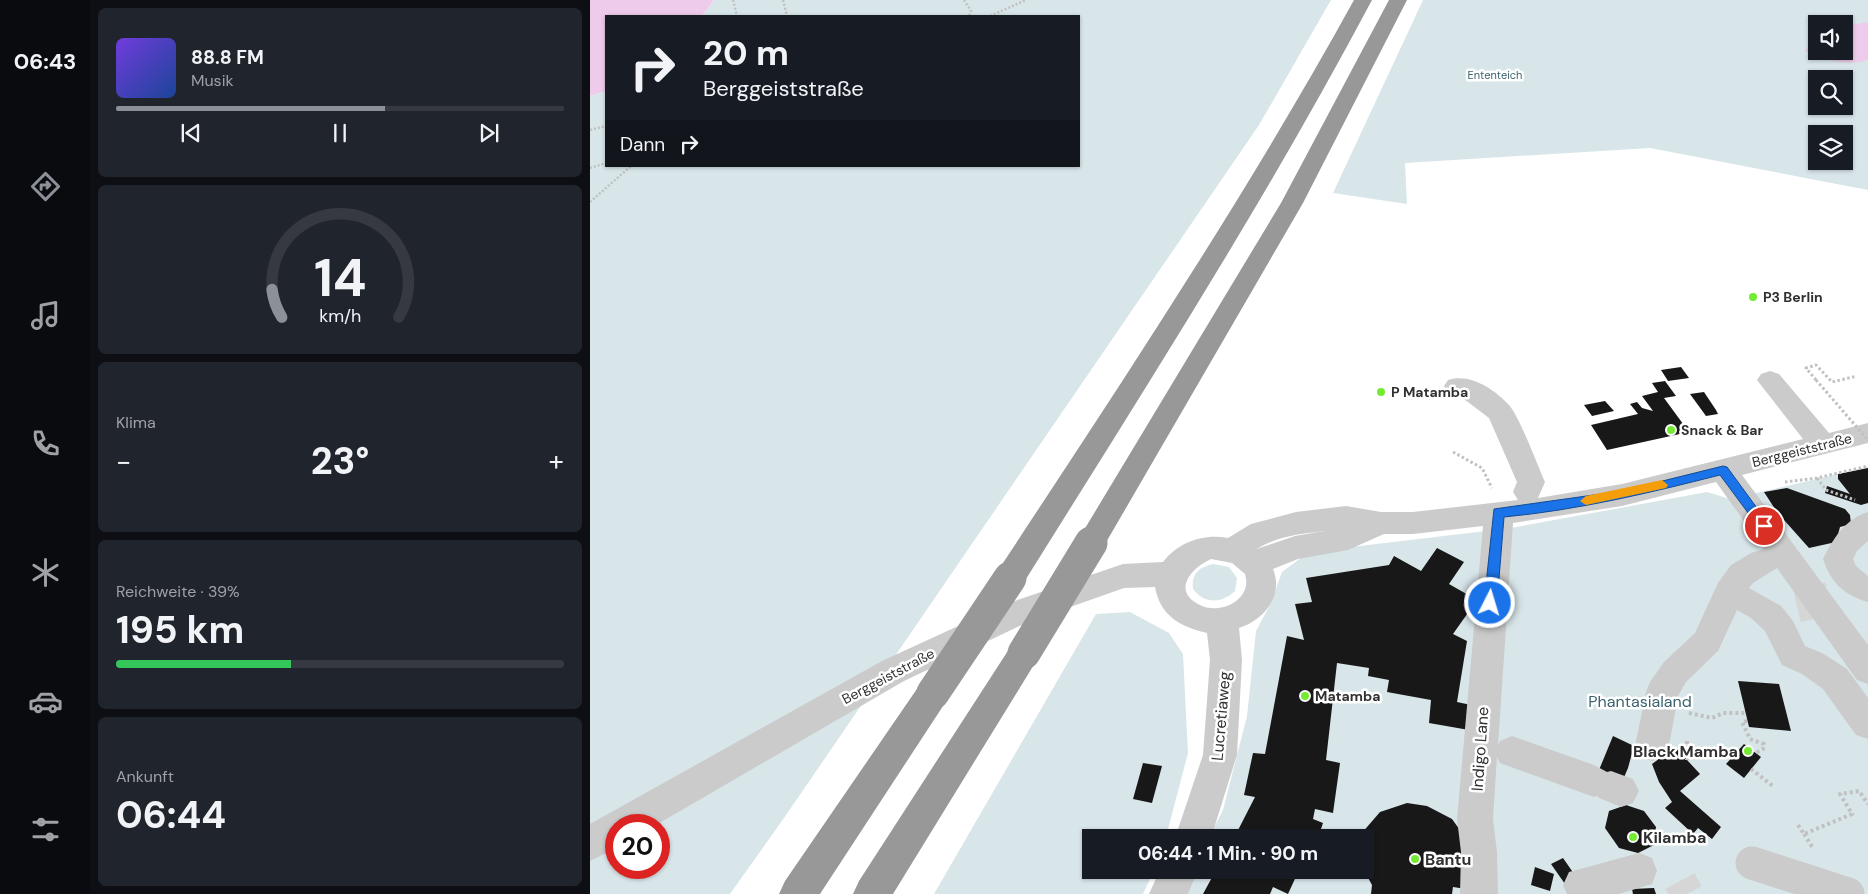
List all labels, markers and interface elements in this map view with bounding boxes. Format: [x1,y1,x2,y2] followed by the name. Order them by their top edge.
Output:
[1808,15,1853,170] map controls
[1808,15,1853,60] button: sound
[703,30,789,76] text: 20 m
[620,35,685,100] icon: right
[191,45,264,70] text: 88.8 FM
[14,47,76,76] text: 06:43
[1468,68,1522,82] park label: Ententeich
[191,70,234,91] text: Musik
[1808,70,1853,115] button: search
[703,74,864,103] text: Berggeiststraße
[177,119,205,147] icon: previous
[326,119,354,147] icon: pause
[475,119,503,147] icon: next
[1808,125,1853,170] button: layers
[675,130,703,158] icon: right
[620,132,665,157] text: Dann
[28,169,63,204] icon: directions
[314,244,366,312] text: 14
[1763,288,1823,306] place label: P3 Berlin
[1747,291,1759,303] marker: P3 Berlin
[28,298,63,333] icon: music
[319,304,361,328] text: km/h
[1391,383,1468,401] place label: P Matamba
[1375,386,1387,398] marker: P Matamba
[116,412,156,433] text: Klima
[1681,421,1764,439] place label: Snack & Bar
[1665,424,1677,436] marker: Snack & Bar
[28,426,63,461] icon: phone
[1750,429,1854,471] street label: Berggeiststraße
[311,436,369,486] text: 23°
[116,443,131,480] text: −
[549,443,564,480] text: +
[1743,505,1785,547] pin
[1750,512,1778,540] icon: arrive
[28,555,63,590] icon: climate
[1463,576,1515,628] position arrow
[116,581,240,602] text: Reichweite · 39%
[116,605,244,655] text: 195 km
[839,644,937,708] street label: Berggeiststraße
[1207,670,1235,762] street label: Lucretiaweg
[28,684,63,719] icon: car
[1315,687,1380,705] place label: Matamba
[1299,690,1311,702] marker: Matamba
[1588,691,1692,712] park label: Phantasialand
[1467,706,1493,792] street label: Indigo Lane
[1633,741,1738,762] place label: Black Mamba
[1742,745,1754,757] marker: Black Mamba
[116,766,174,787] text: Ankunft
[116,790,226,840] text: 06:44
[28,812,63,847] icon: filters
[605,814,670,879] speed limit sign: 20
[1643,827,1706,848] place label: Kilamba
[1627,831,1639,843] marker: Kilamba
[1138,841,1318,866] text: 06:44 · 1 Min. · 90 m
[1425,849,1471,870] place label: Bantu
[1409,853,1421,865] marker: Bantu

